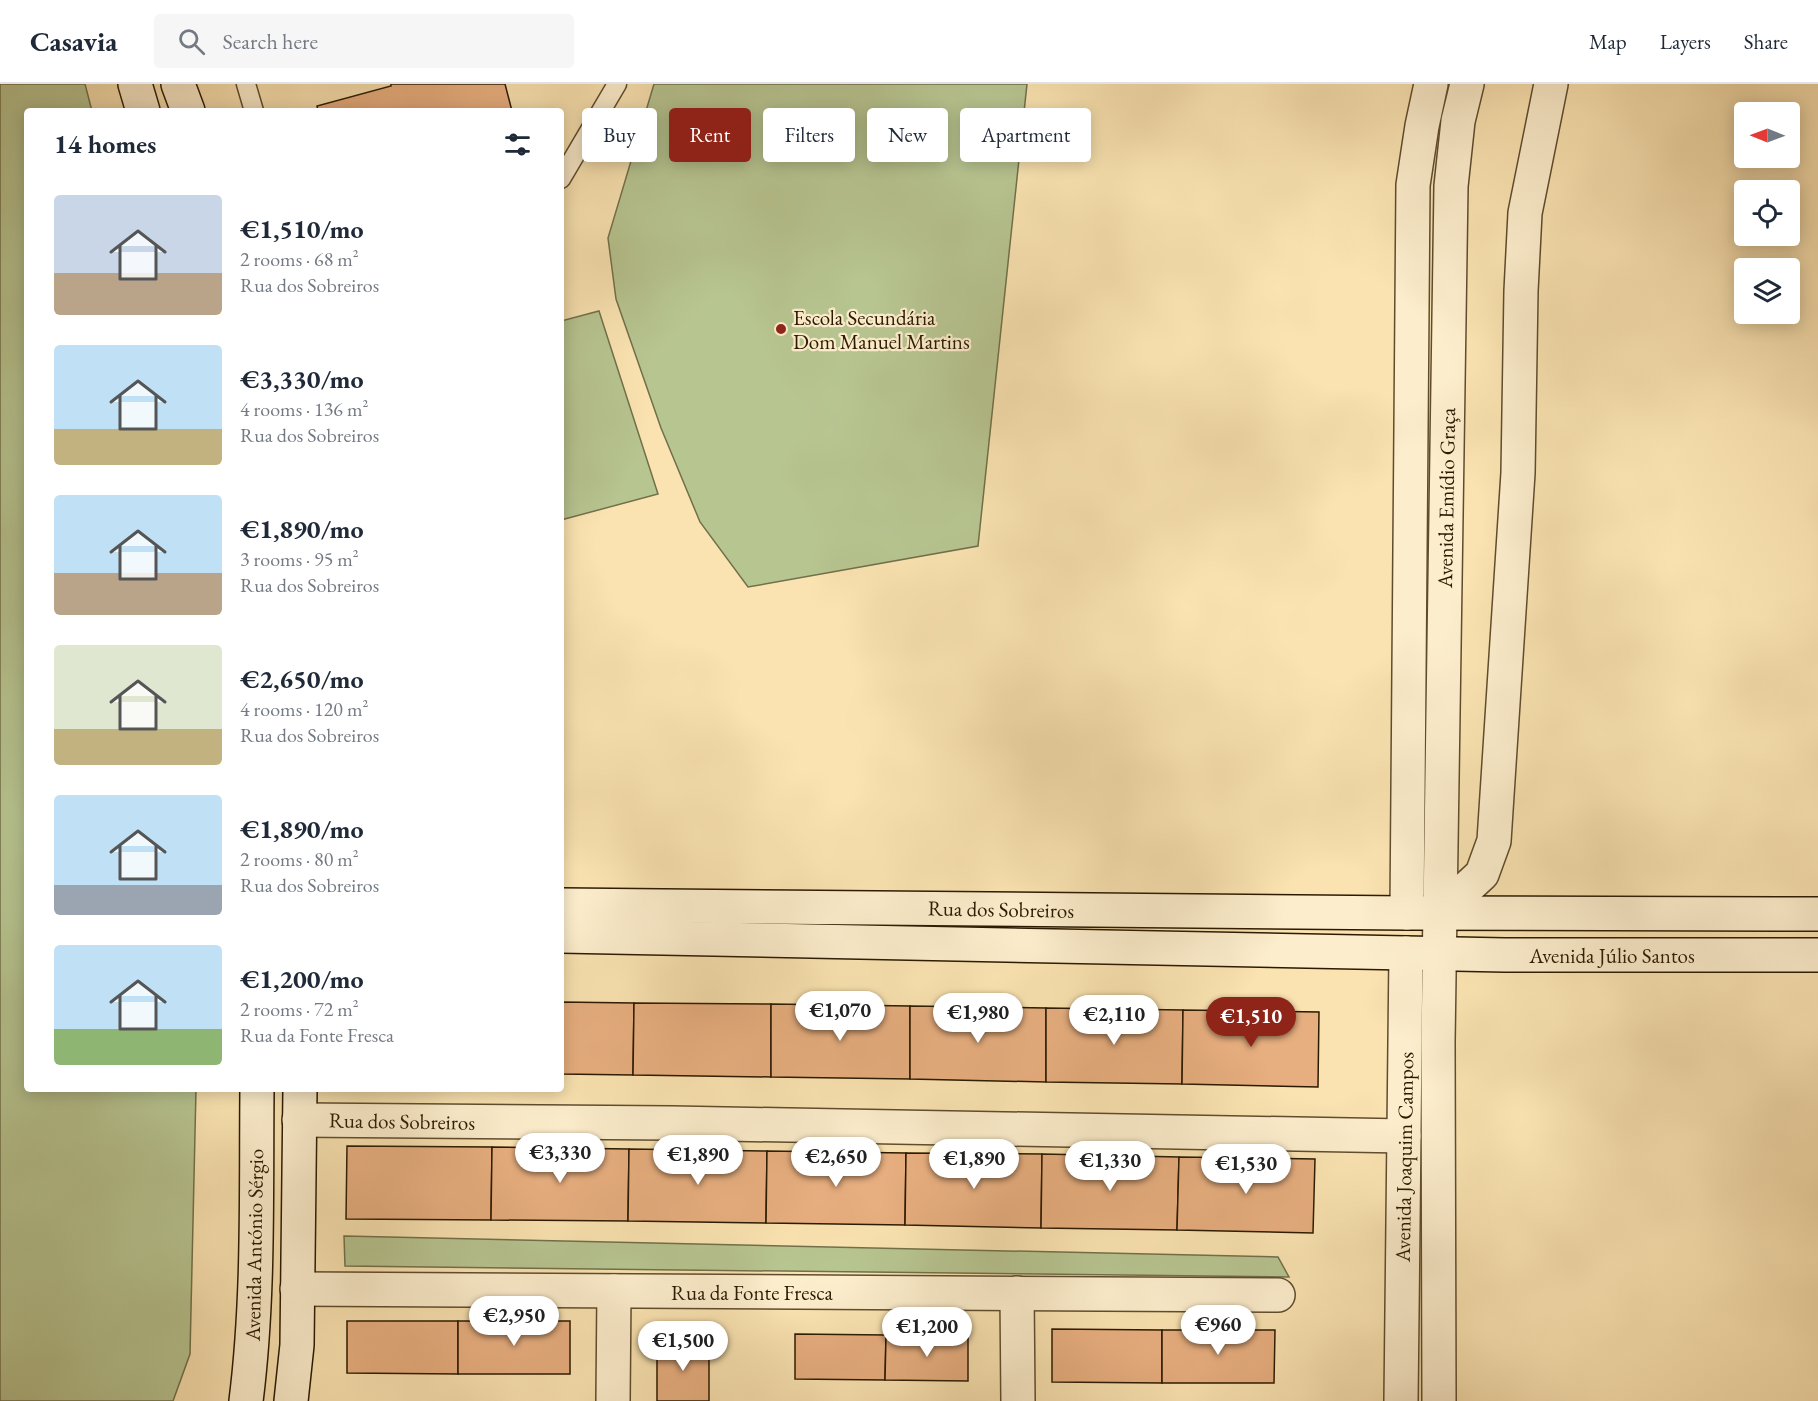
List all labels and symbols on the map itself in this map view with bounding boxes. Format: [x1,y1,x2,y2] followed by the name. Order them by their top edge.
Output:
[1734,102,1800,168] north arrow
[793,304,970,355] place label: Escola Secundária Dom Manuel Martins
[774,322,788,336] marker: Escola Secundária Dom Manuel Martins
[1431,407,1461,589] street label: Avenida Emídio Graça
[928,894,1075,924] street label: Rua dos Sobreiros
[1528,942,1695,969] street label: Avenida Júlio Santos
[791,991,889,1042] pin: €1,070
[929,993,1027,1044] pin: €1,980
[1065,995,1163,1046] pin: €2,110
[1202,997,1300,1048] pin: €1,510
[1389,1051,1419,1263] street label: Avenida Joaquim Campos
[329,1106,476,1136] street label: Rua dos Sobreiros
[511,1133,609,1184] pin: €3,330
[649,1135,747,1186] pin: €1,890
[787,1137,885,1188] pin: €2,650
[925,1139,1023,1190] pin: €1,890
[1061,1141,1159,1192] pin: €1,330
[1197,1144,1295,1195] pin: €1,530
[239,1149,269,1342] street label: Avenida António Sérgio
[671,1279,834,1306] street label: Rua da Fonte Fresca
[465,1296,563,1347] pin: €2,950
[1182,1305,1254,1356] pin: €960
[878,1307,976,1358] pin: €1,200
[634,1321,732,1372] pin: €1,500

